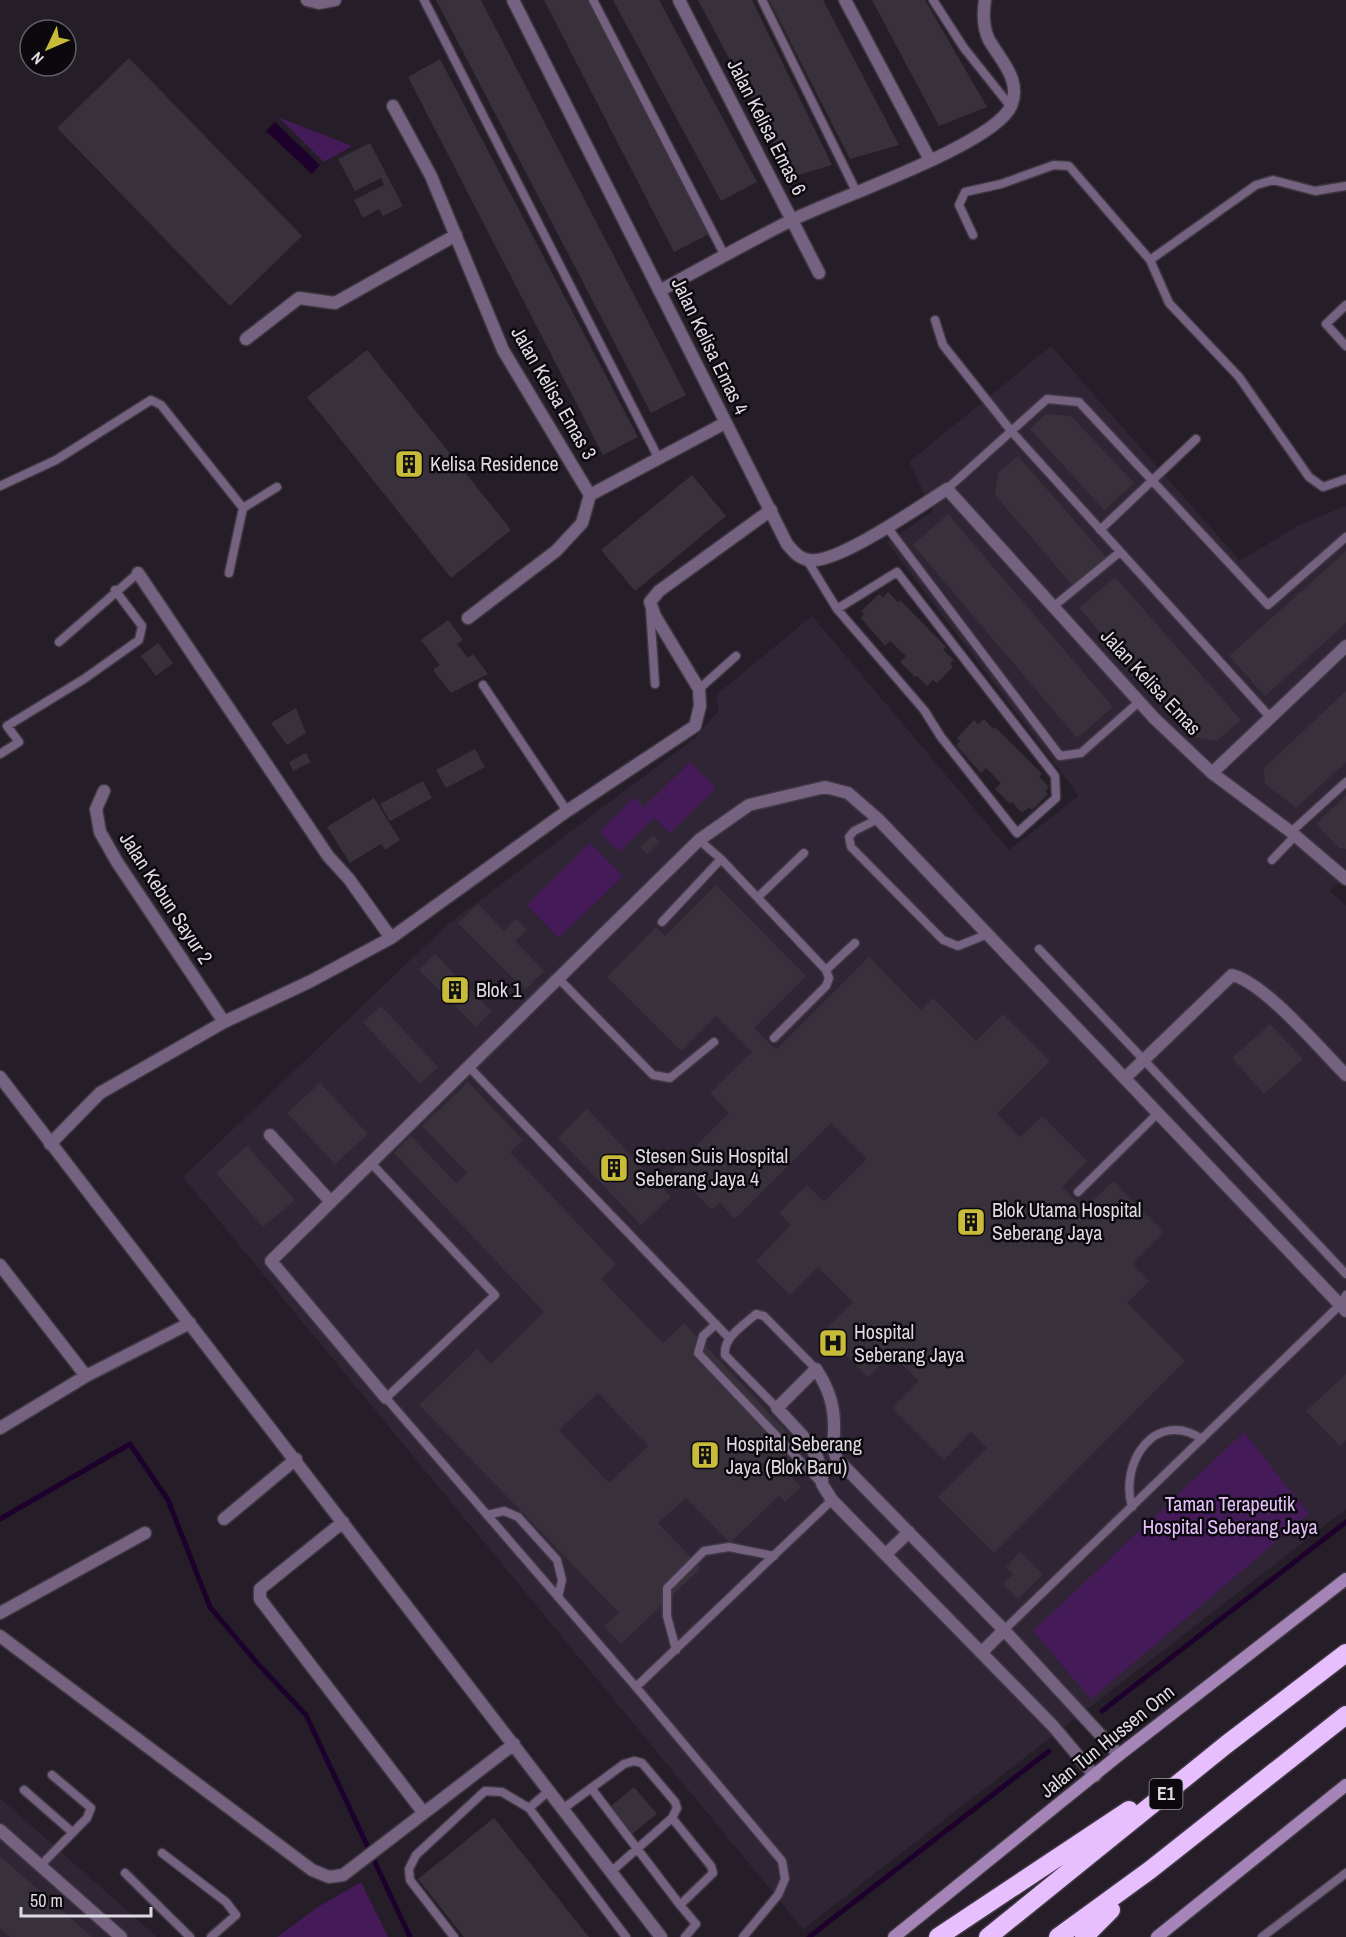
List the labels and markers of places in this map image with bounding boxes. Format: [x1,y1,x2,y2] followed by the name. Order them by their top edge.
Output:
[393,448,425,480] building icon: Kelisa Residence
[430,450,559,477] place label: Kelisa Residence
[439,974,471,1006] building icon: Blok 1
[476,976,522,1003] place label: Blok 1
[635,1142,788,1192] place label: Stesen Suis Hospital Seberang Jaya 4
[598,1152,630,1184] building icon: Stesen Suis Hospital Seberang Jaya 4
[992,1196,1141,1246] place label: Blok Utama Hospital Seberang Jaya
[955,1206,987,1238] building icon: Blok Utama Hospital Seberang Jaya
[854,1318,964,1368] place label: Hospital Seberang Jaya
[817,1327,849,1359] hospital icon: Hospital Seberang Jaya
[726,1430,862,1480] place label: Hospital Seberang Jaya (Blok Baru)
[689,1439,721,1471] building icon: Hospital Seberang Jaya (Blok Baru)

